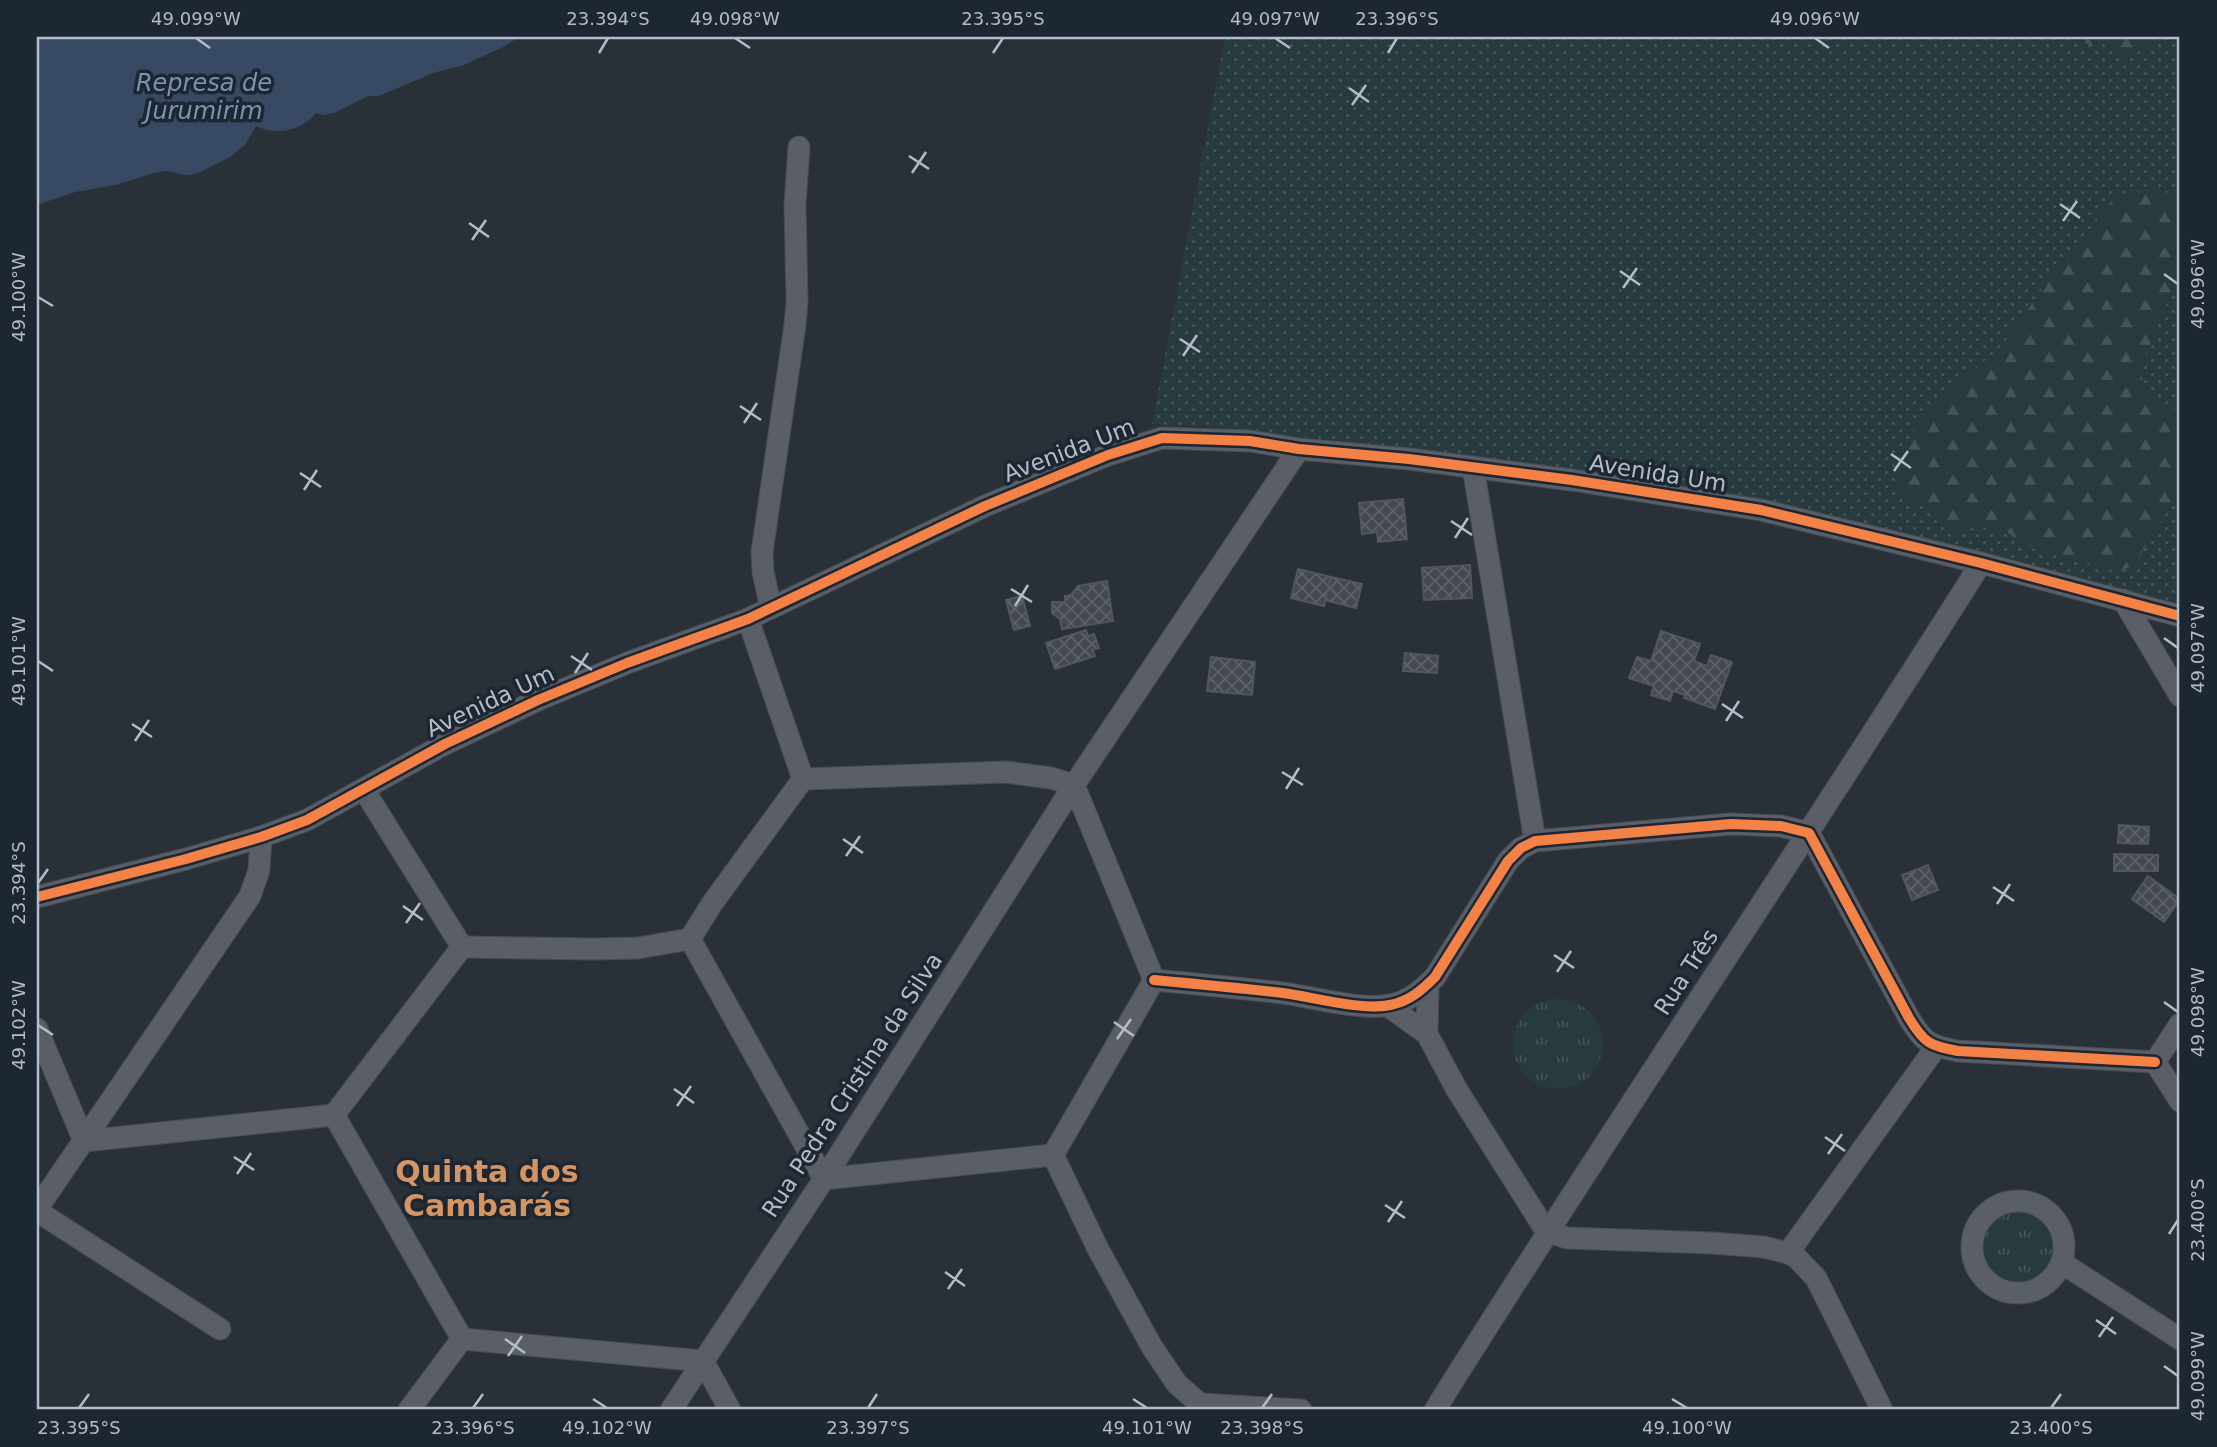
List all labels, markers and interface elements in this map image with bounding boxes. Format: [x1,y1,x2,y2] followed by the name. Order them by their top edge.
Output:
[151,8,241,29] text: 49.099°W
[566,8,650,29] text: 23.394°S
[690,8,780,29] text: 49.098°W
[961,8,1045,29] text: 23.395°S
[1230,8,1320,29] text: 49.097°W
[1355,8,1439,29] text: 23.396°S
[1770,8,1860,29] text: 49.096°W
[136,69,272,125] water label: Represa de Jurumirim
[2187,239,2208,329] text: 49.096°W
[8,252,29,342] text: 49.100°W
[1000,413,1138,487] street label: Avenida Um
[1588,449,1728,497] street label: Avenida Um
[2187,603,2208,693] text: 49.097°W
[8,616,29,706] text: 49.101°W
[422,660,558,742] street label: Avenida Um
[8,841,29,925] text: 23.394°S
[1649,924,1723,1020] street label: Rua Três
[757,948,947,1222] street label: Rua Pedra Cristina da Silva
[2187,967,2208,1057] text: 49.098°W
[8,980,29,1070] text: 49.102°W
[395,1154,579,1223] district label: Quinta dos Cambarás
[2187,1178,2208,1262] text: 23.400°S
[2187,1331,2208,1421] text: 49.099°W
[37,1417,121,1438] text: 23.395°S
[431,1417,515,1438] text: 23.396°S
[562,1417,652,1438] text: 49.102°W
[826,1417,910,1438] text: 23.397°S
[1102,1417,1192,1438] text: 49.101°W
[1220,1417,1304,1438] text: 23.398°S
[1642,1417,1732,1438] text: 49.100°W
[2009,1417,2093,1438] text: 23.400°S

